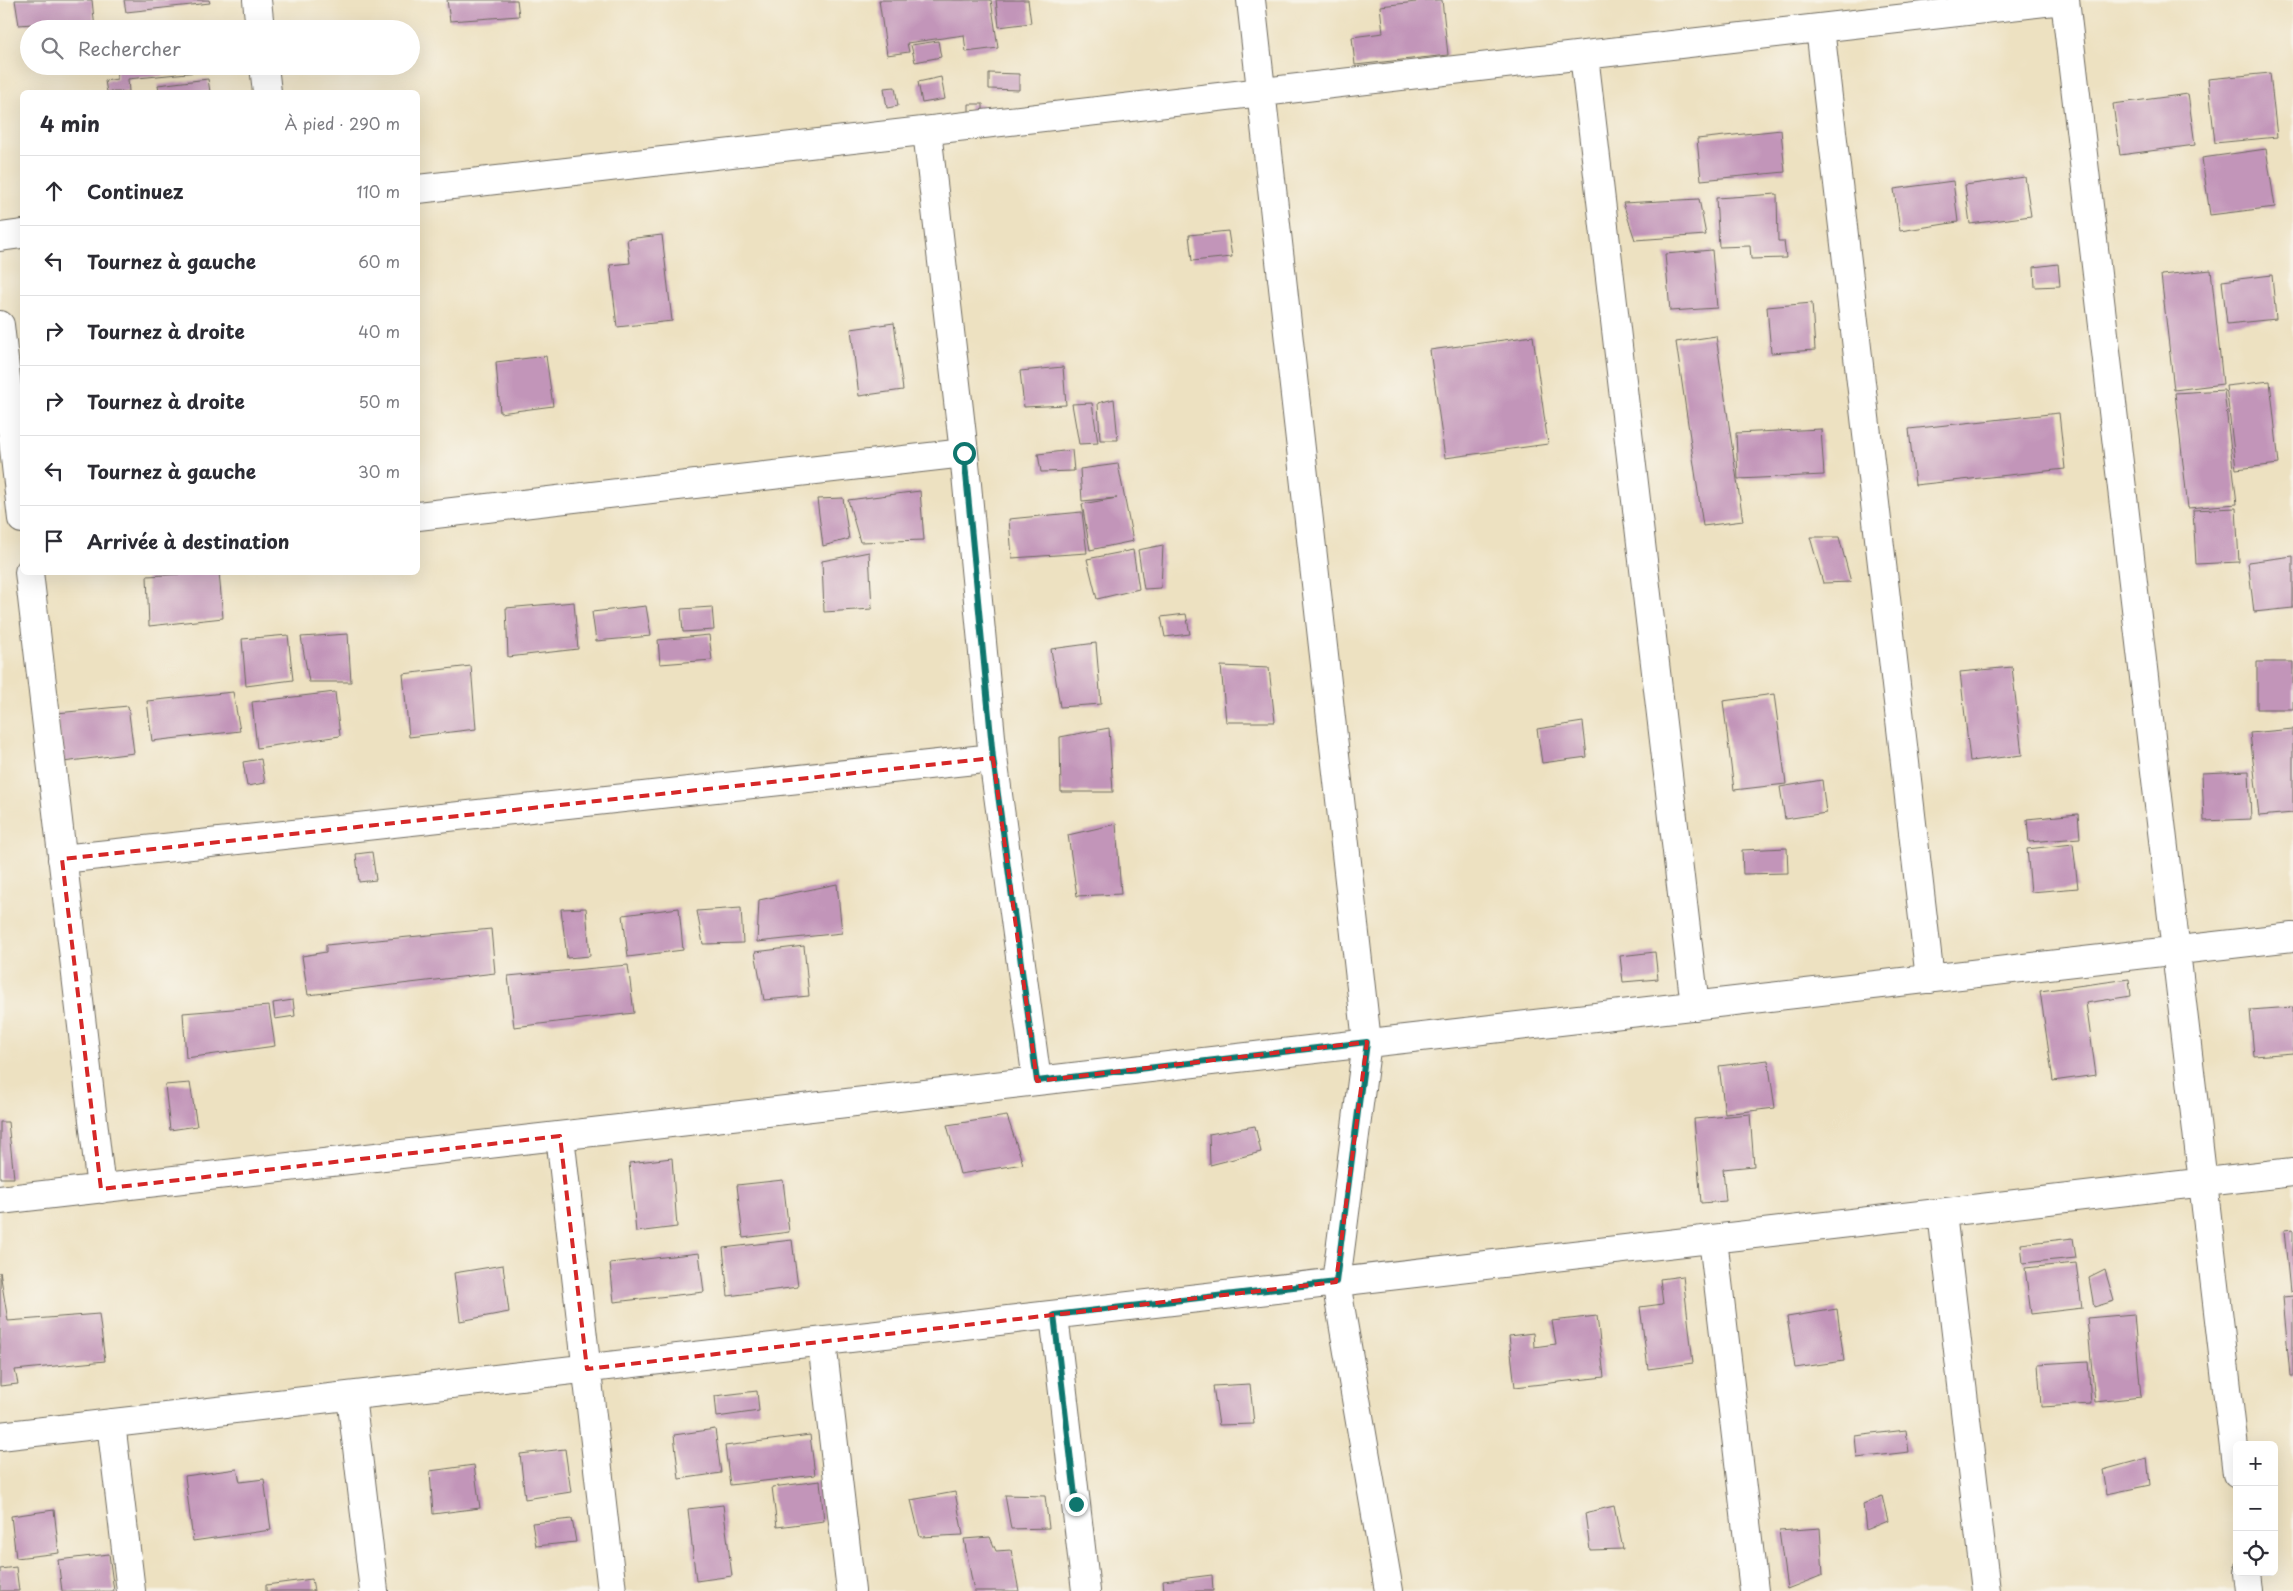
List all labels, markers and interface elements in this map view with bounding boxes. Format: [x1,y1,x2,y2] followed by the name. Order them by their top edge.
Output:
[20,20,420,75] search box
[38,34,66,62] icon: search
[78,34,181,62] text: Rechercher
[40,107,100,139] text: 4 min
[284,111,400,135] text: À pied · 290 m
[40,177,68,205] icon: ahead
[87,177,184,205] text: Continuez
[357,179,400,203] text: 110 m
[40,247,68,275] icon: left
[87,247,256,275] text: Tournez à gauche
[358,249,400,273] text: 60 m
[40,317,68,345] icon: right
[87,317,245,345] text: Tournez à droite
[358,319,400,343] text: 40 m
[40,387,68,415] icon: right
[87,387,245,415] text: Tournez à droite
[359,389,400,413] text: 50 m
[953,442,976,465] route start
[40,457,68,485] icon: left
[87,457,256,485] text: Tournez à gauche
[358,459,400,483] text: 30 m
[40,527,68,555] icon: arrive
[87,527,290,555] text: Arrivée à destination
[2233,1441,2278,1576] map controls
[2233,1441,2278,1486] button: +
[2233,1486,2278,1531] button: −
[1065,1493,1088,1516] route end
[2233,1531,2278,1576] button: locate

